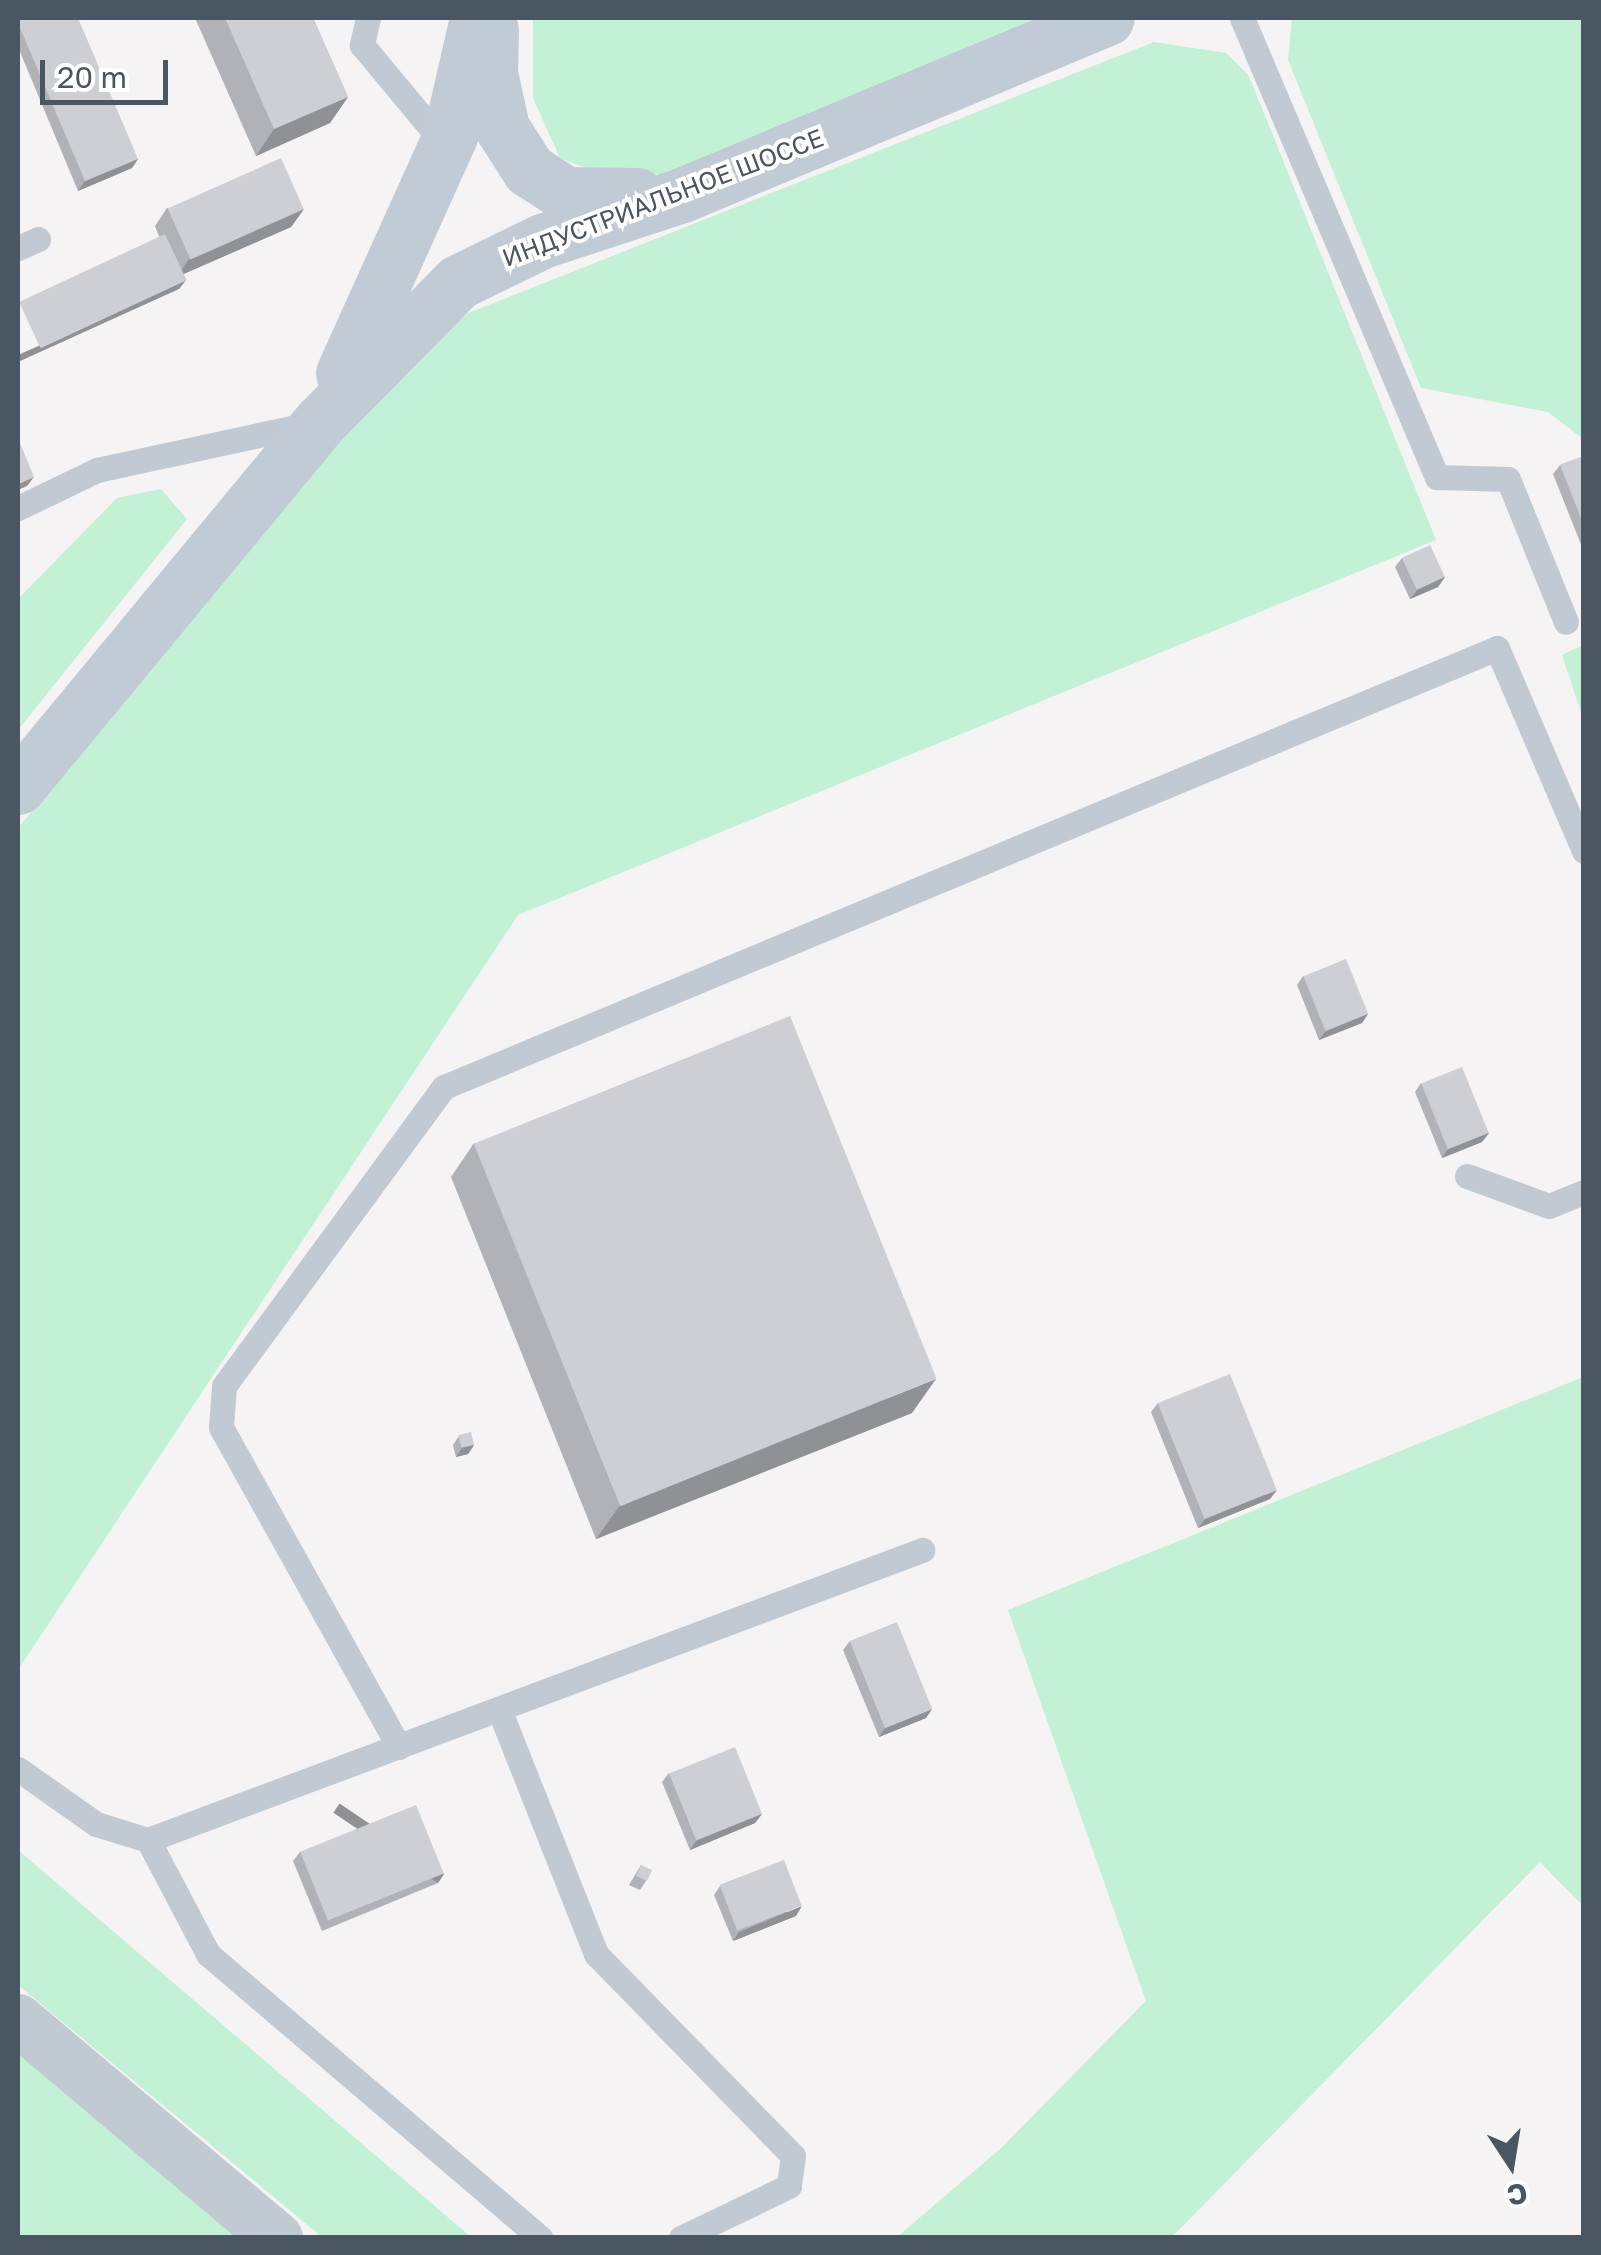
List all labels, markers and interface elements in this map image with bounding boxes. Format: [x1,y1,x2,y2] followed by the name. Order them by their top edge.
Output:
[45,40,172,102] scale bar
[57,59,127,95] text: 20 m
[498,123,828,273] street label: ИНДУСТРИАЛЬНОЕ ШОССЕ
[1461,2115,1561,2215] north arrow
[1504,2177,1531,2213] text: С

